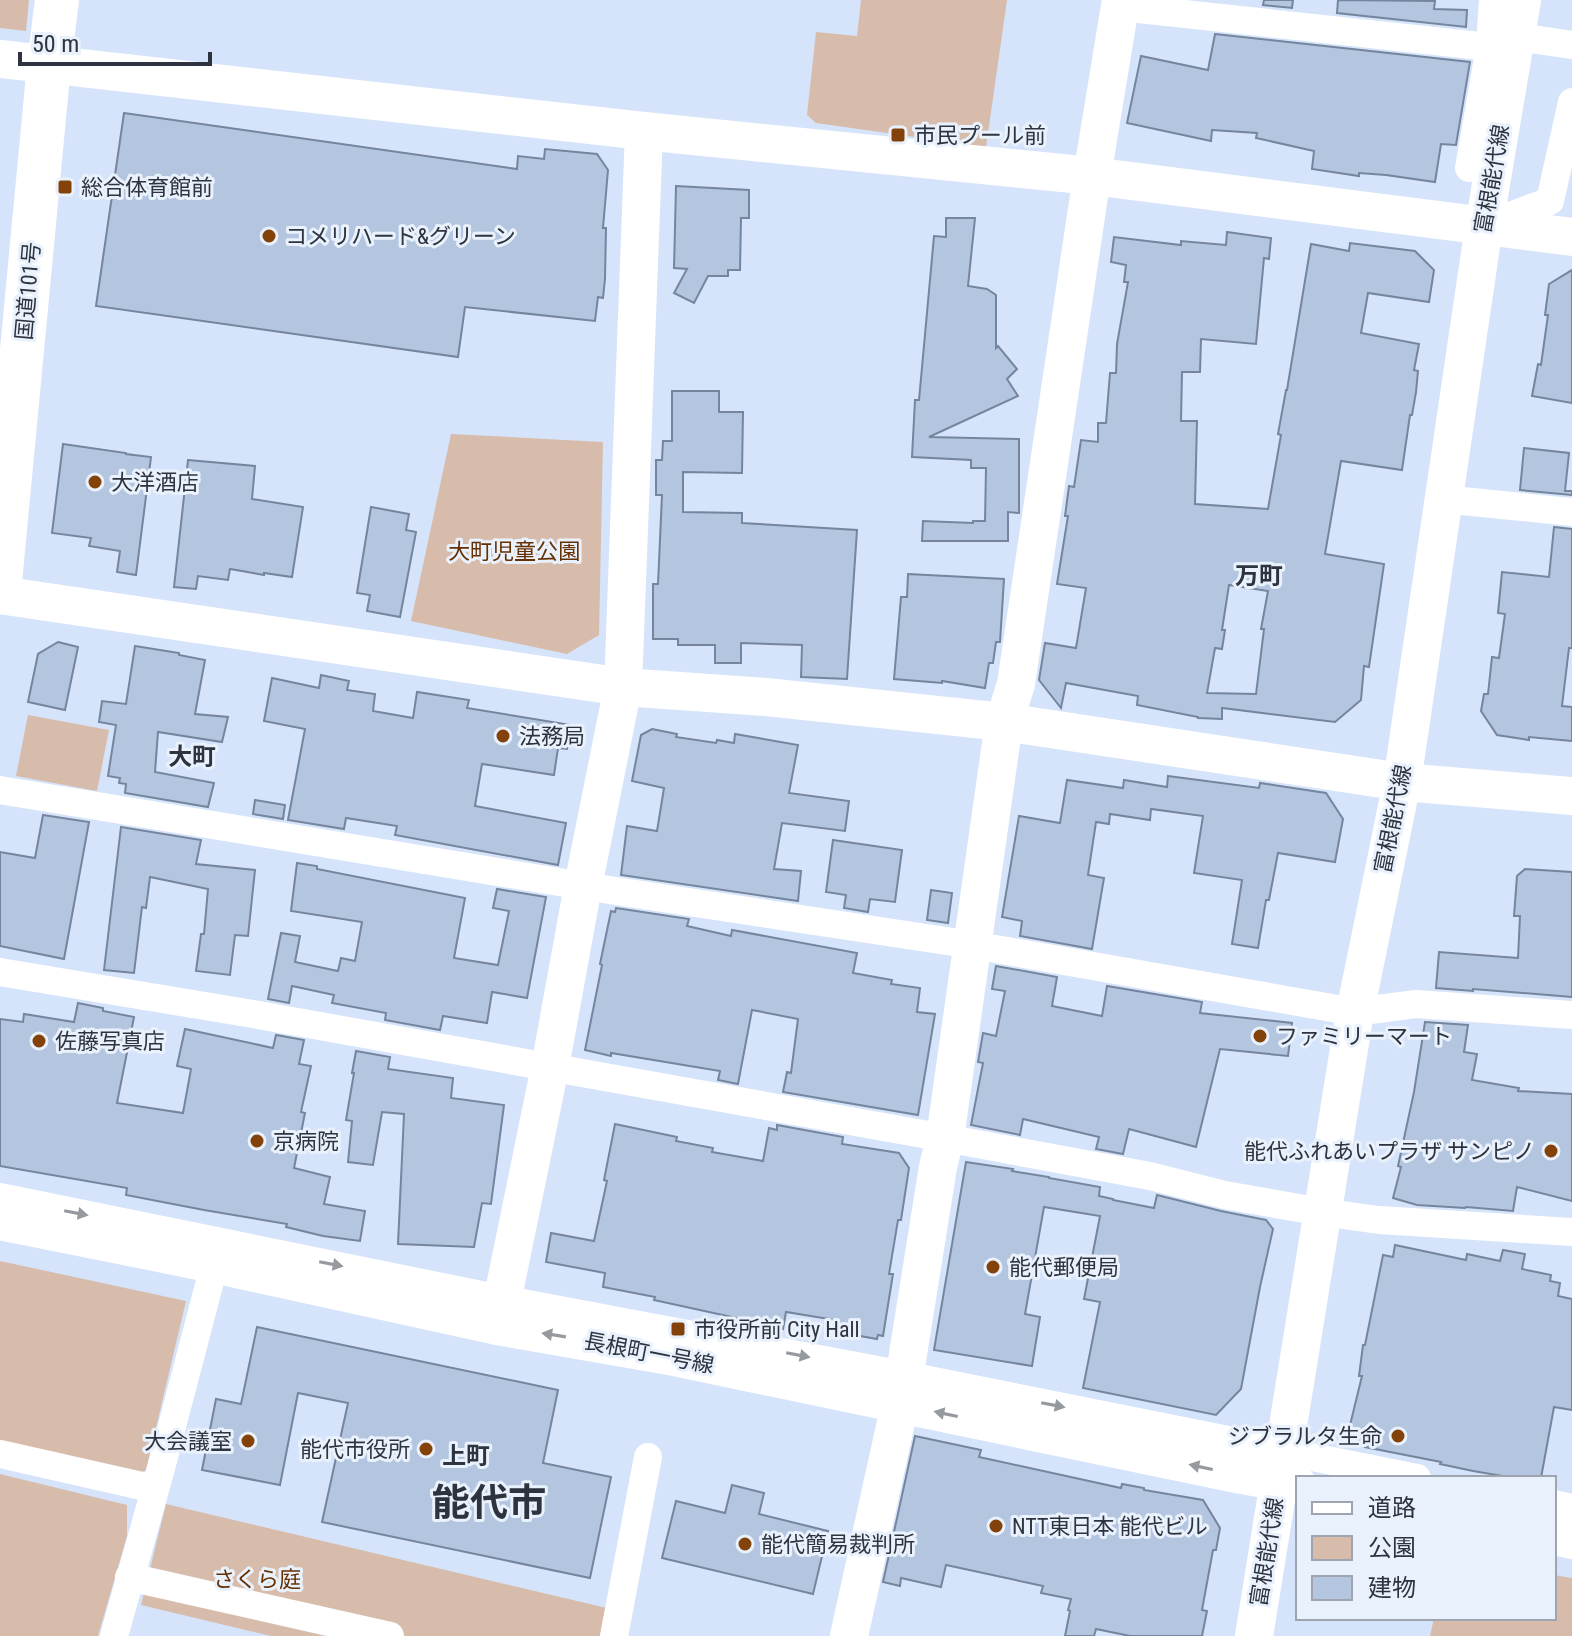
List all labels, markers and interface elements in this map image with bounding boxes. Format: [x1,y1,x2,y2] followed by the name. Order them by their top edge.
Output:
[20,16,210,66] scale bar
[32,30,79,58] text: 50 m
[914,123,1046,148] place label: 市民プール前
[1470,123,1514,235] street label: 富根能代線
[889,126,907,144] marker: 市民プール前
[81,175,213,200] place label: 総合体育館前
[56,178,74,196] marker: 総合体育館前
[285,224,516,249] place label: コメリハード&グリーン
[260,227,278,245] marker: コメリハード&グリーン
[11,241,45,341] street label: 国道101号
[111,470,199,495] place label: 大洋酒店
[86,473,104,491] marker: 大洋酒店
[448,539,580,564] park label: 大町児童公園
[1235,562,1283,590] district label: 万町
[519,724,585,749] place label: 法務局
[494,727,512,745] marker: 法務局
[168,743,216,771] district label: 大町
[1370,763,1416,875] street label: 富根能代線
[1276,1024,1452,1049] place label: ファミリーマート
[1251,1027,1269,1045] marker: ファミリーマート
[55,1029,165,1054] place label: 佐藤写真店
[30,1032,48,1050] marker: 佐藤写真店
[273,1129,339,1154] place label: 京病院
[248,1132,266,1150] marker: 京病院
[1244,1139,1535,1164] place label: 能代ふれあいプラザ サンピノ
[1542,1142,1560,1160] marker: 能代ふれあいプラザ サンピノ
[64,1207,89,1219] one-way arrow
[1009,1255,1119,1280] place label: 能代郵便局
[984,1258,1002,1276] marker: 能代郵便局
[319,1259,344,1271] one-way arrow
[694,1317,860,1342] place label: 市役所前 City Hall
[669,1320,687,1338] marker: 市役所前 City Hall
[541,1328,566,1341] one-way arrow
[582,1328,716,1378] street label: 長根町一号線
[786,1349,811,1362] one-way arrow
[1041,1400,1066,1412] one-way arrow
[934,1407,959,1420] one-way arrow
[1228,1424,1382,1449] place label: ジブラルタ生命
[1389,1427,1407,1445] marker: ジブラルタ生命
[144,1429,232,1454] place label: 大会議室
[239,1432,257,1450] marker: 大会議室
[300,1437,410,1462] place label: 能代市役所
[417,1440,435,1458] marker: 能代市役所
[442,1442,490,1470] district label: 上町
[1188,1460,1213,1473] one-way arrow
[1296,1476,1556,1620] legend
[432,1481,546,1525] district label: 能代市
[1368,1494,1416,1522] text: 道路
[1246,1496,1288,1608] street label: 富根能代線
[1012,1514,1207,1539] place label: NTT東日本 能代ビル
[987,1517,1005,1535] marker: NTT東日本 能代ビル
[761,1532,915,1557] place label: 能代簡易裁判所
[1368,1534,1416,1562] text: 公園
[736,1535,754,1553] marker: 能代簡易裁判所
[213,1567,301,1592] park label: さくら庭
[1368,1574,1416,1602] text: 建物

